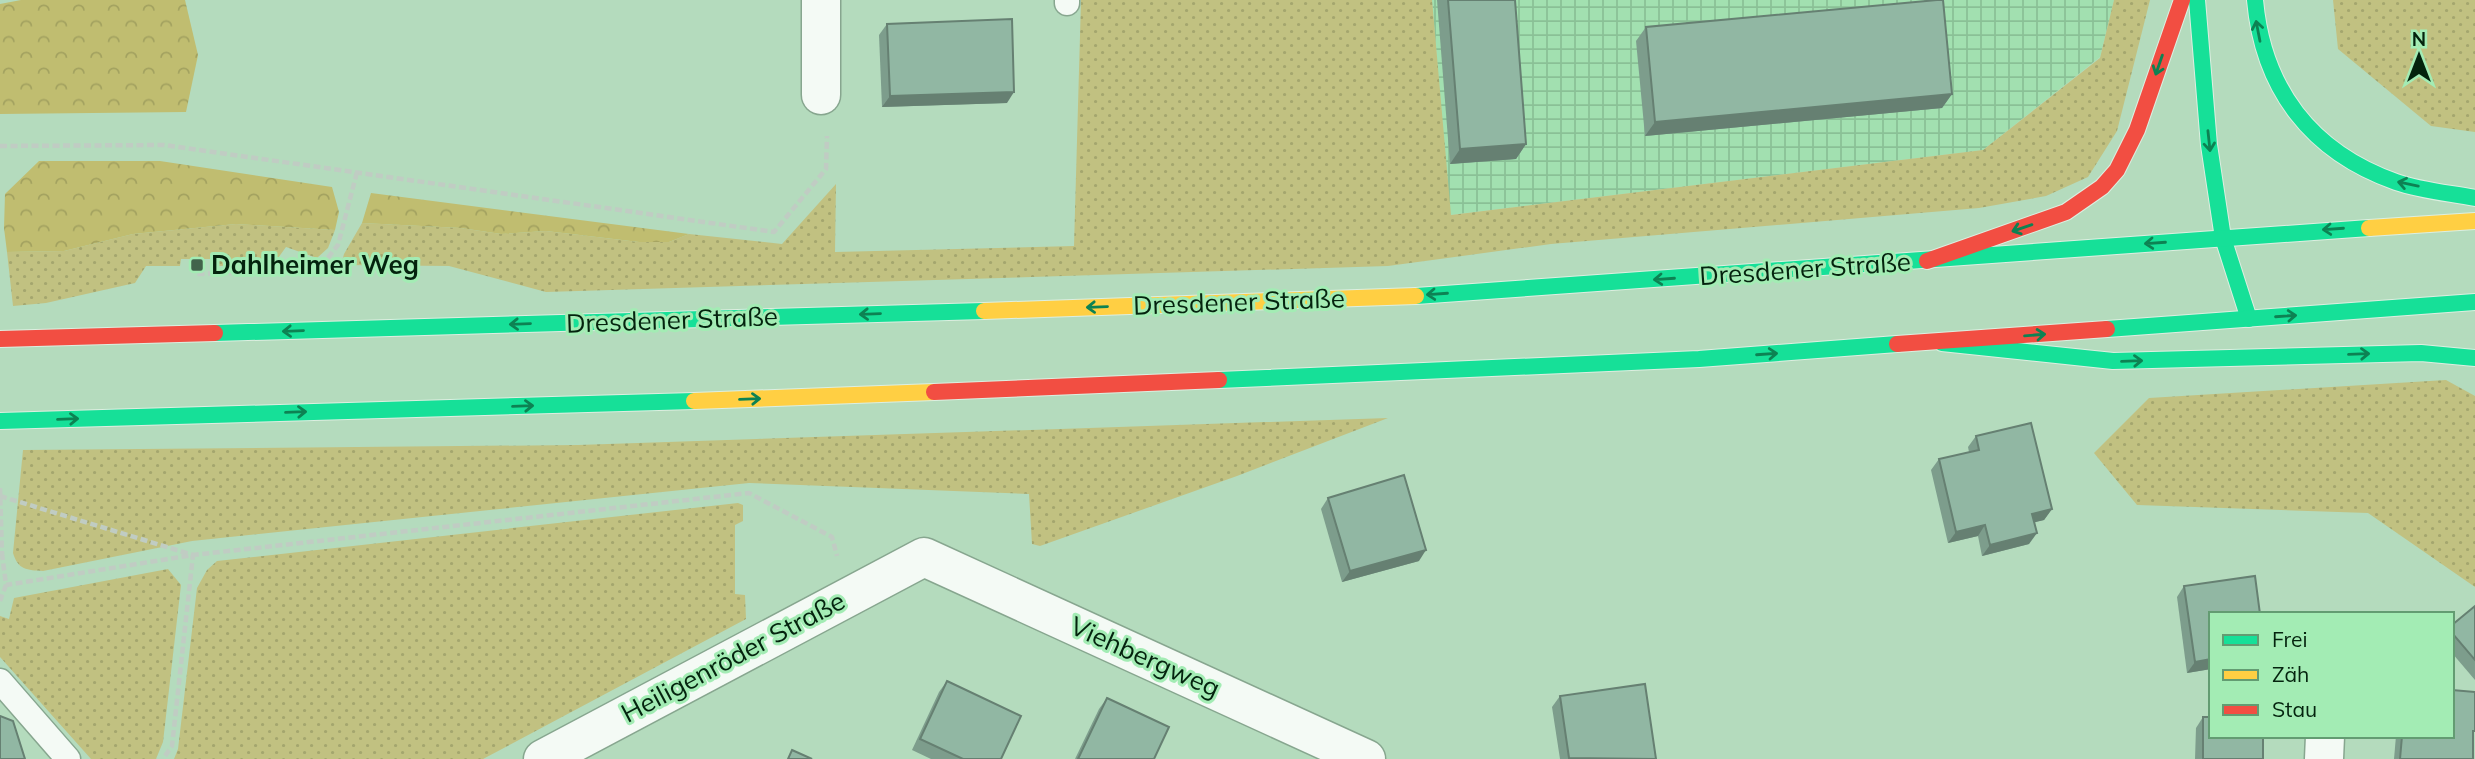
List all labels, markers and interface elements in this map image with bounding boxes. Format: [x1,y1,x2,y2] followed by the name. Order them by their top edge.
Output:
[2251,20,2264,43] one-way arrow
[2384,21,2454,91] north arrow
[2412,27,2426,51] text: N
[2152,53,2164,75] one-way arrow
[2202,129,2215,152] one-way arrow
[2397,177,2420,191] one-way arrow
[2011,223,2033,235] one-way arrow
[2322,223,2345,236] one-way arrow
[2144,237,2166,250] one-way arrow
[1698,245,1912,292] street label: Dresdener Straße
[211,248,419,281] place label: Dahlheimer Weg
[189,257,205,273] marker: Dahlheimer Weg
[1653,273,1675,286] one-way arrow
[1133,281,1345,322] street label: Dresdener Straße
[1425,288,1448,301] one-way arrow
[566,299,778,340] street label: Dresdener Straße
[1086,300,1109,313] one-way arrow
[859,308,882,321] one-way arrow
[2274,309,2297,322] one-way arrow
[509,318,532,331] one-way arrow
[281,324,304,337] one-way arrow
[2023,328,2045,341] one-way arrow
[1755,348,1778,361] one-way arrow
[2348,348,2371,361] one-way arrow
[2120,354,2143,367] one-way arrow
[739,392,762,406] one-way arrow
[511,399,534,412] one-way arrow
[284,406,307,419] one-way arrow
[56,412,79,426] one-way arrow
[615,584,850,729] street label: Heiligenröder Straße
[1065,609,1225,704] street label: Viehbergweg
[2209,612,2454,738] legend
[2272,626,2308,652] text: Frei
[2272,661,2309,687] text: Zäh
[2272,696,2317,722] text: Stau

